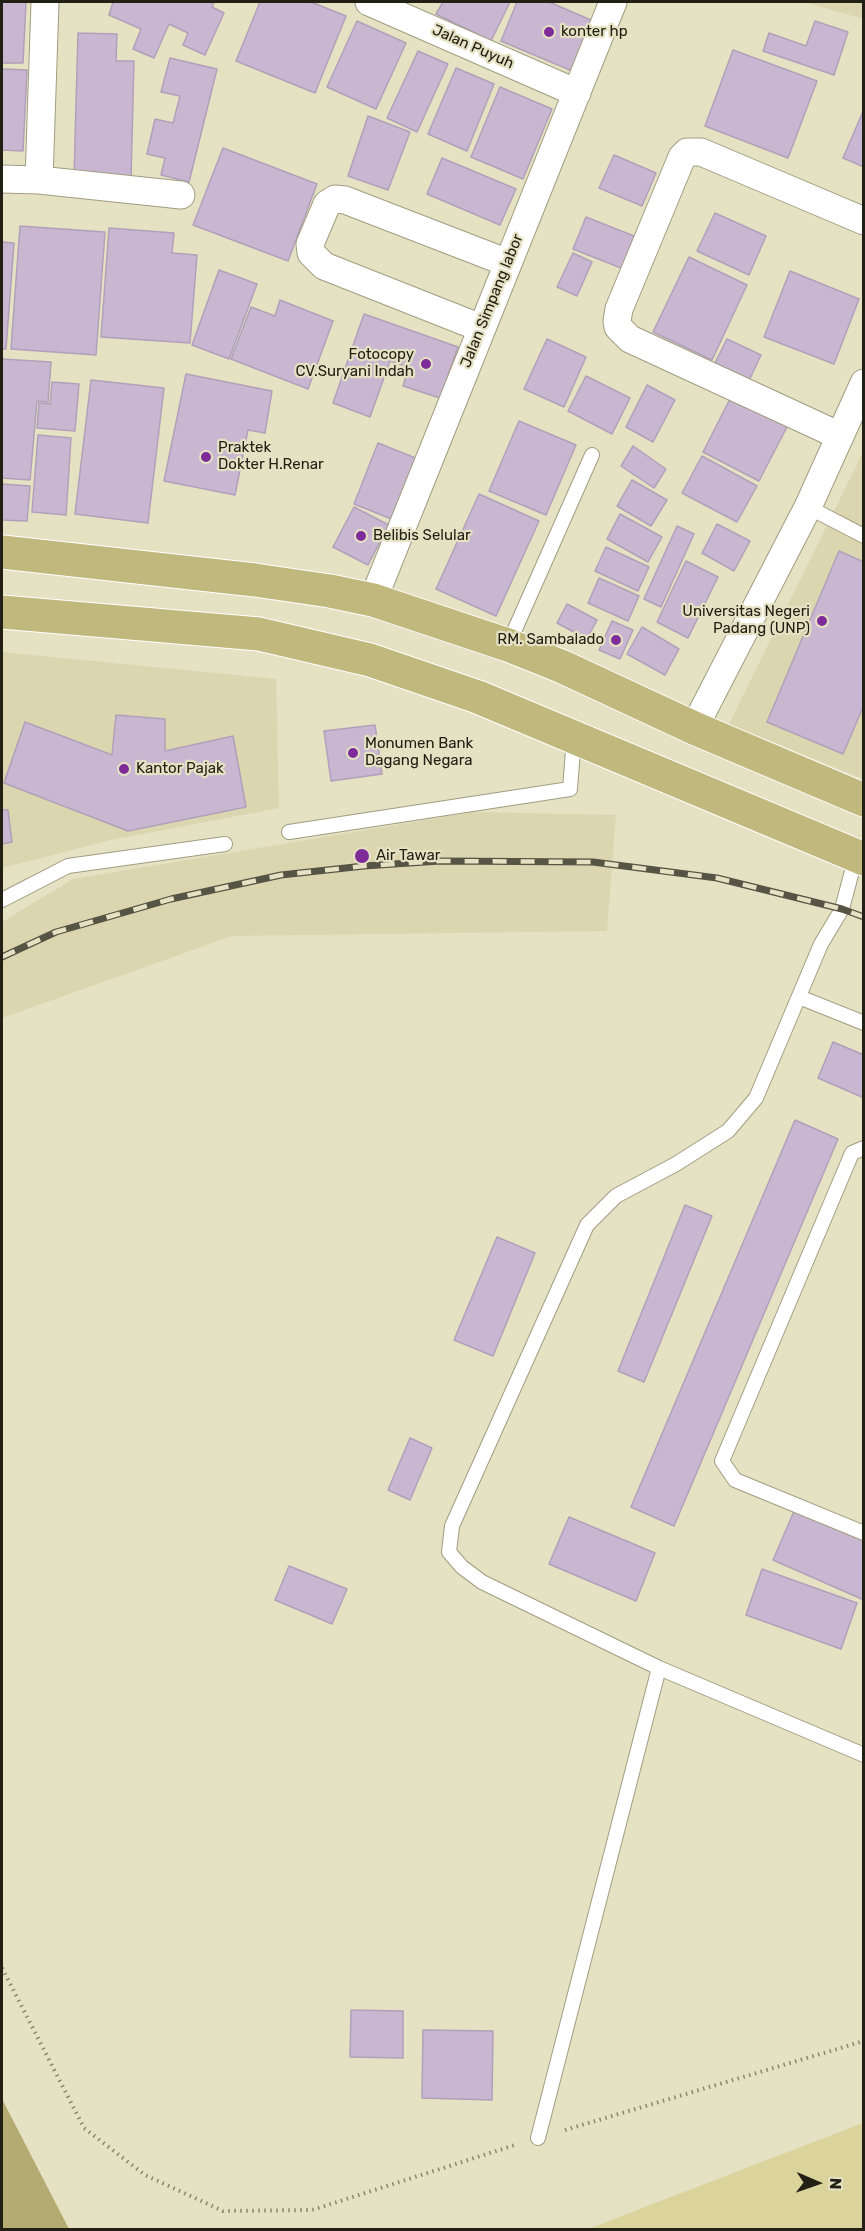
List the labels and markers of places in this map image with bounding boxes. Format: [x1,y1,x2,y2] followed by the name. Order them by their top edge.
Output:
[561,23,628,41] place label: konter hp
[542,25,556,39] marker: konter hp
[296,346,414,381] place label: Fotocopy CV.Suryani Indah
[419,357,433,371] marker: Fotocopy CV.Suryani Indah
[218,439,324,474] place label: Praktek Dokter H.Renar
[199,450,213,464] marker: Praktek Dokter H.Renar
[373,527,471,545] place label: Belibis Selular
[354,529,368,543] marker: Belibis Selular
[682,603,810,638] place label: Universitas Negeri Padang (UNP)
[815,614,829,628] marker: Universitas Negeri Padang (UNP)
[497,631,604,649] place label: RM. Sambalado
[609,633,623,647] marker: RM. Sambalado
[365,735,473,770] place label: Monumen Bank Dagang Negara
[346,746,360,760] marker: Monumen Bank Dagang Negara
[136,760,224,778] place label: Kantor Pajak
[117,762,131,776] marker: Kantor Pajak
[353,847,371,865] marker: Air Tawar
[376,847,440,865] place label: Air Tawar

